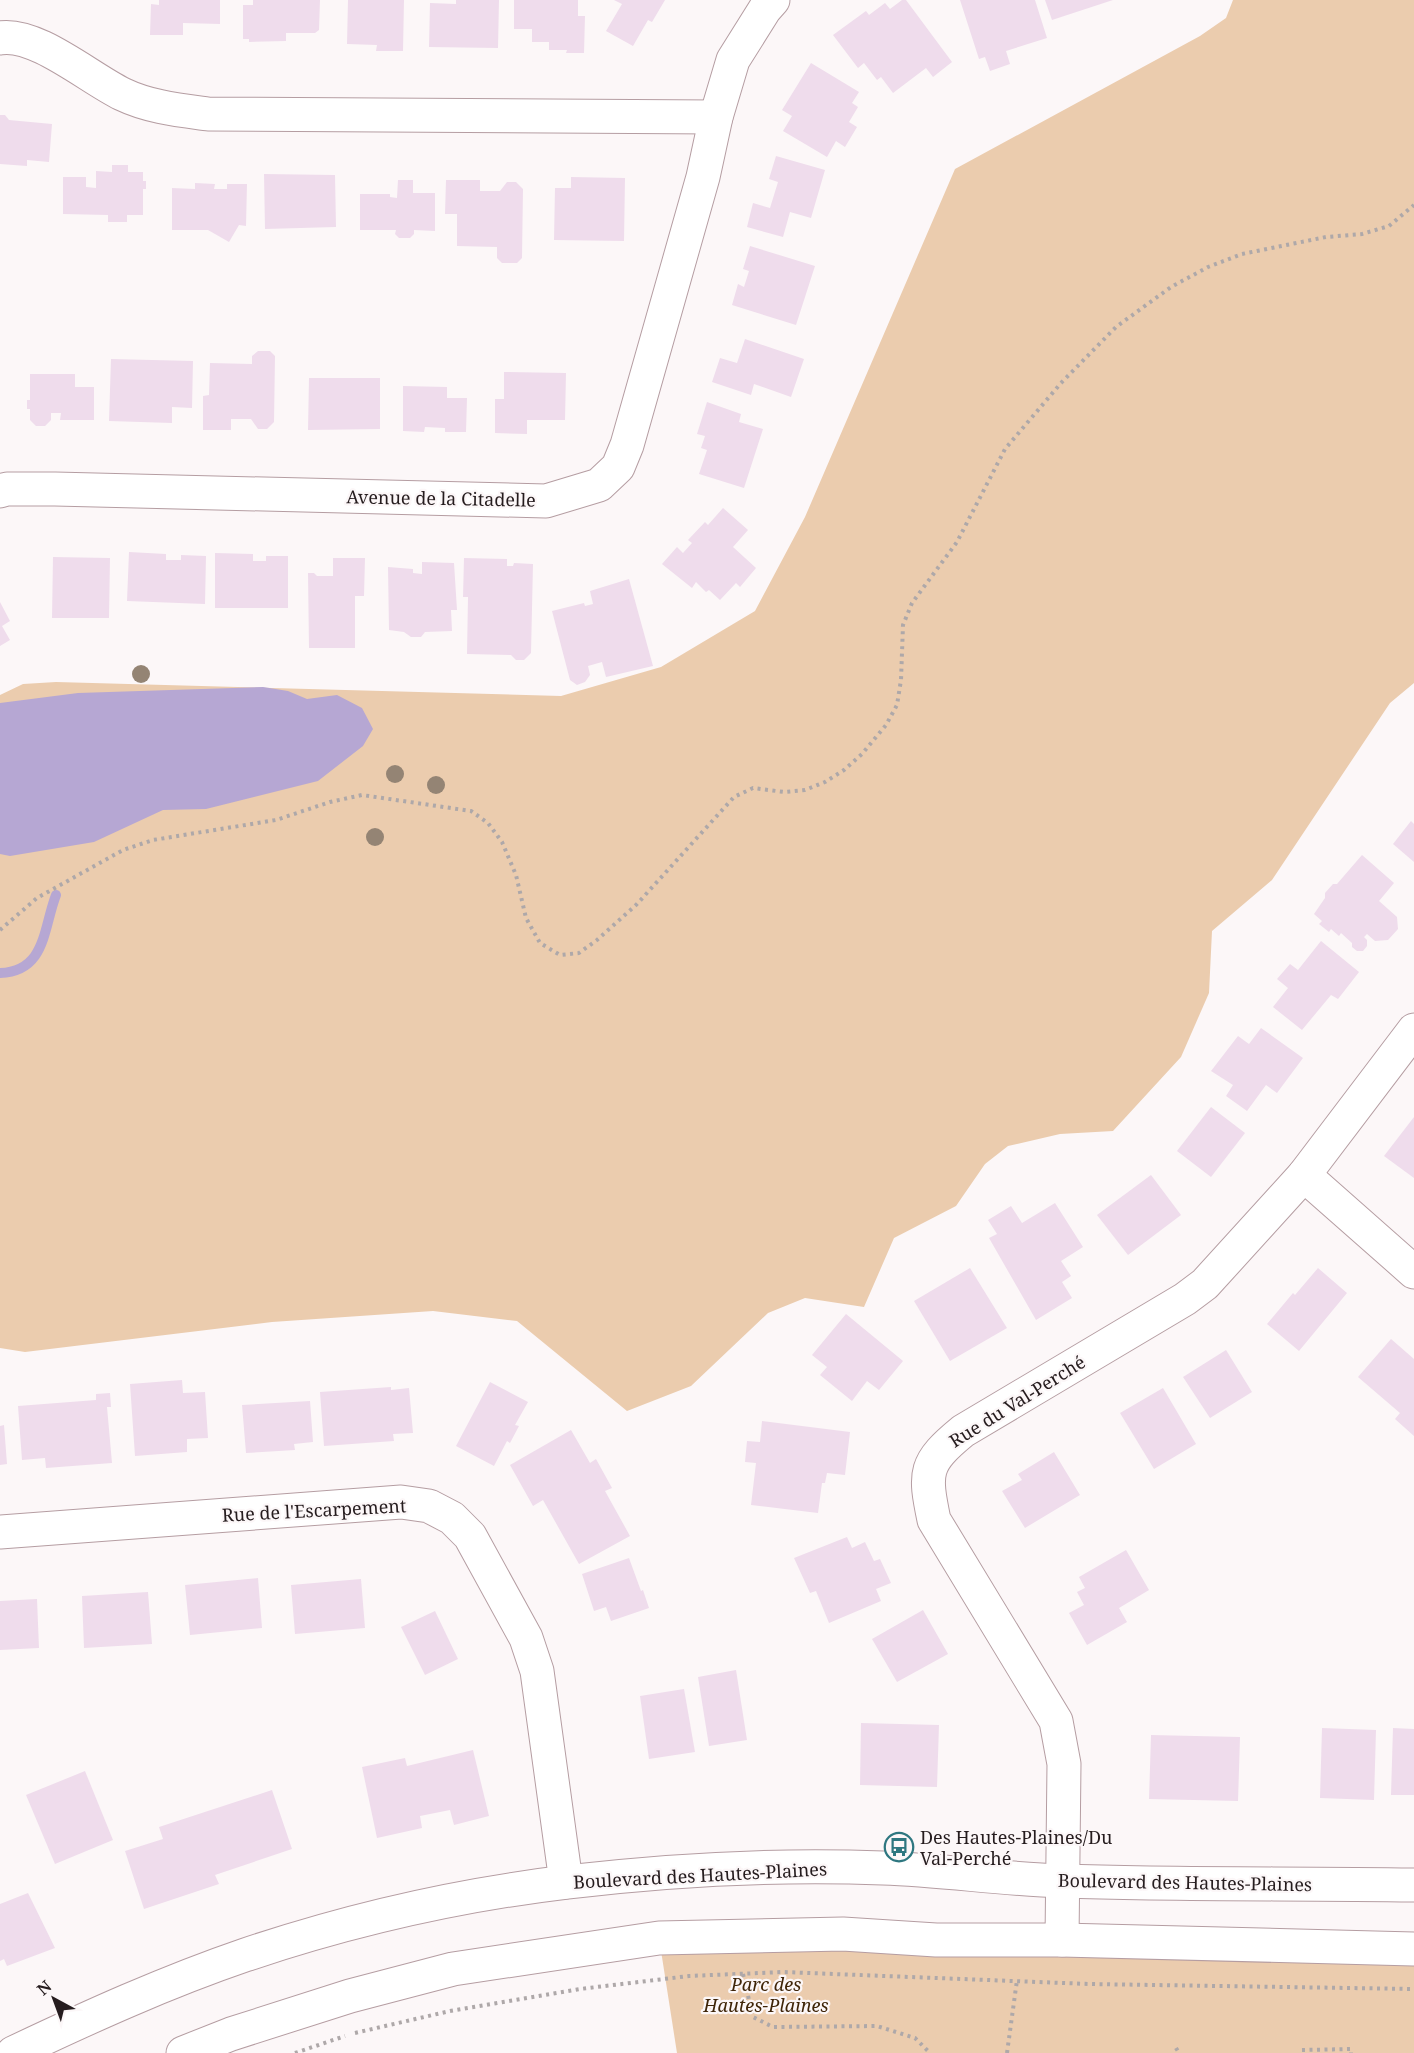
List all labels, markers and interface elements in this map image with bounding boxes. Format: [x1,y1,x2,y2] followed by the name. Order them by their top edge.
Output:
[346,484,536,512] street label: Avenue de la Citadelle
[944,1349,1090,1453] street label: Rue du Val-Perché
[221,1493,407,1527] street label: Rue de l'Escarpement
[920,1825,1113,1870] place label: Des Hautes-Plaines/Du Val-Perché
[883,1831,915,1863] bus stop icon: Des Hautes-Plaines/Du Val-Perché
[572,1856,828,1894] street label: Boulevard des Hautes-Plaines
[1058,1868,1312,1896] street label: Boulevard des Hautes-Plaines
[24,1969,84,2029] north arrow
[702,1972,829,2017] park label: Parc des Hautes-Plaines
[32,1975,56,2000] text: N

